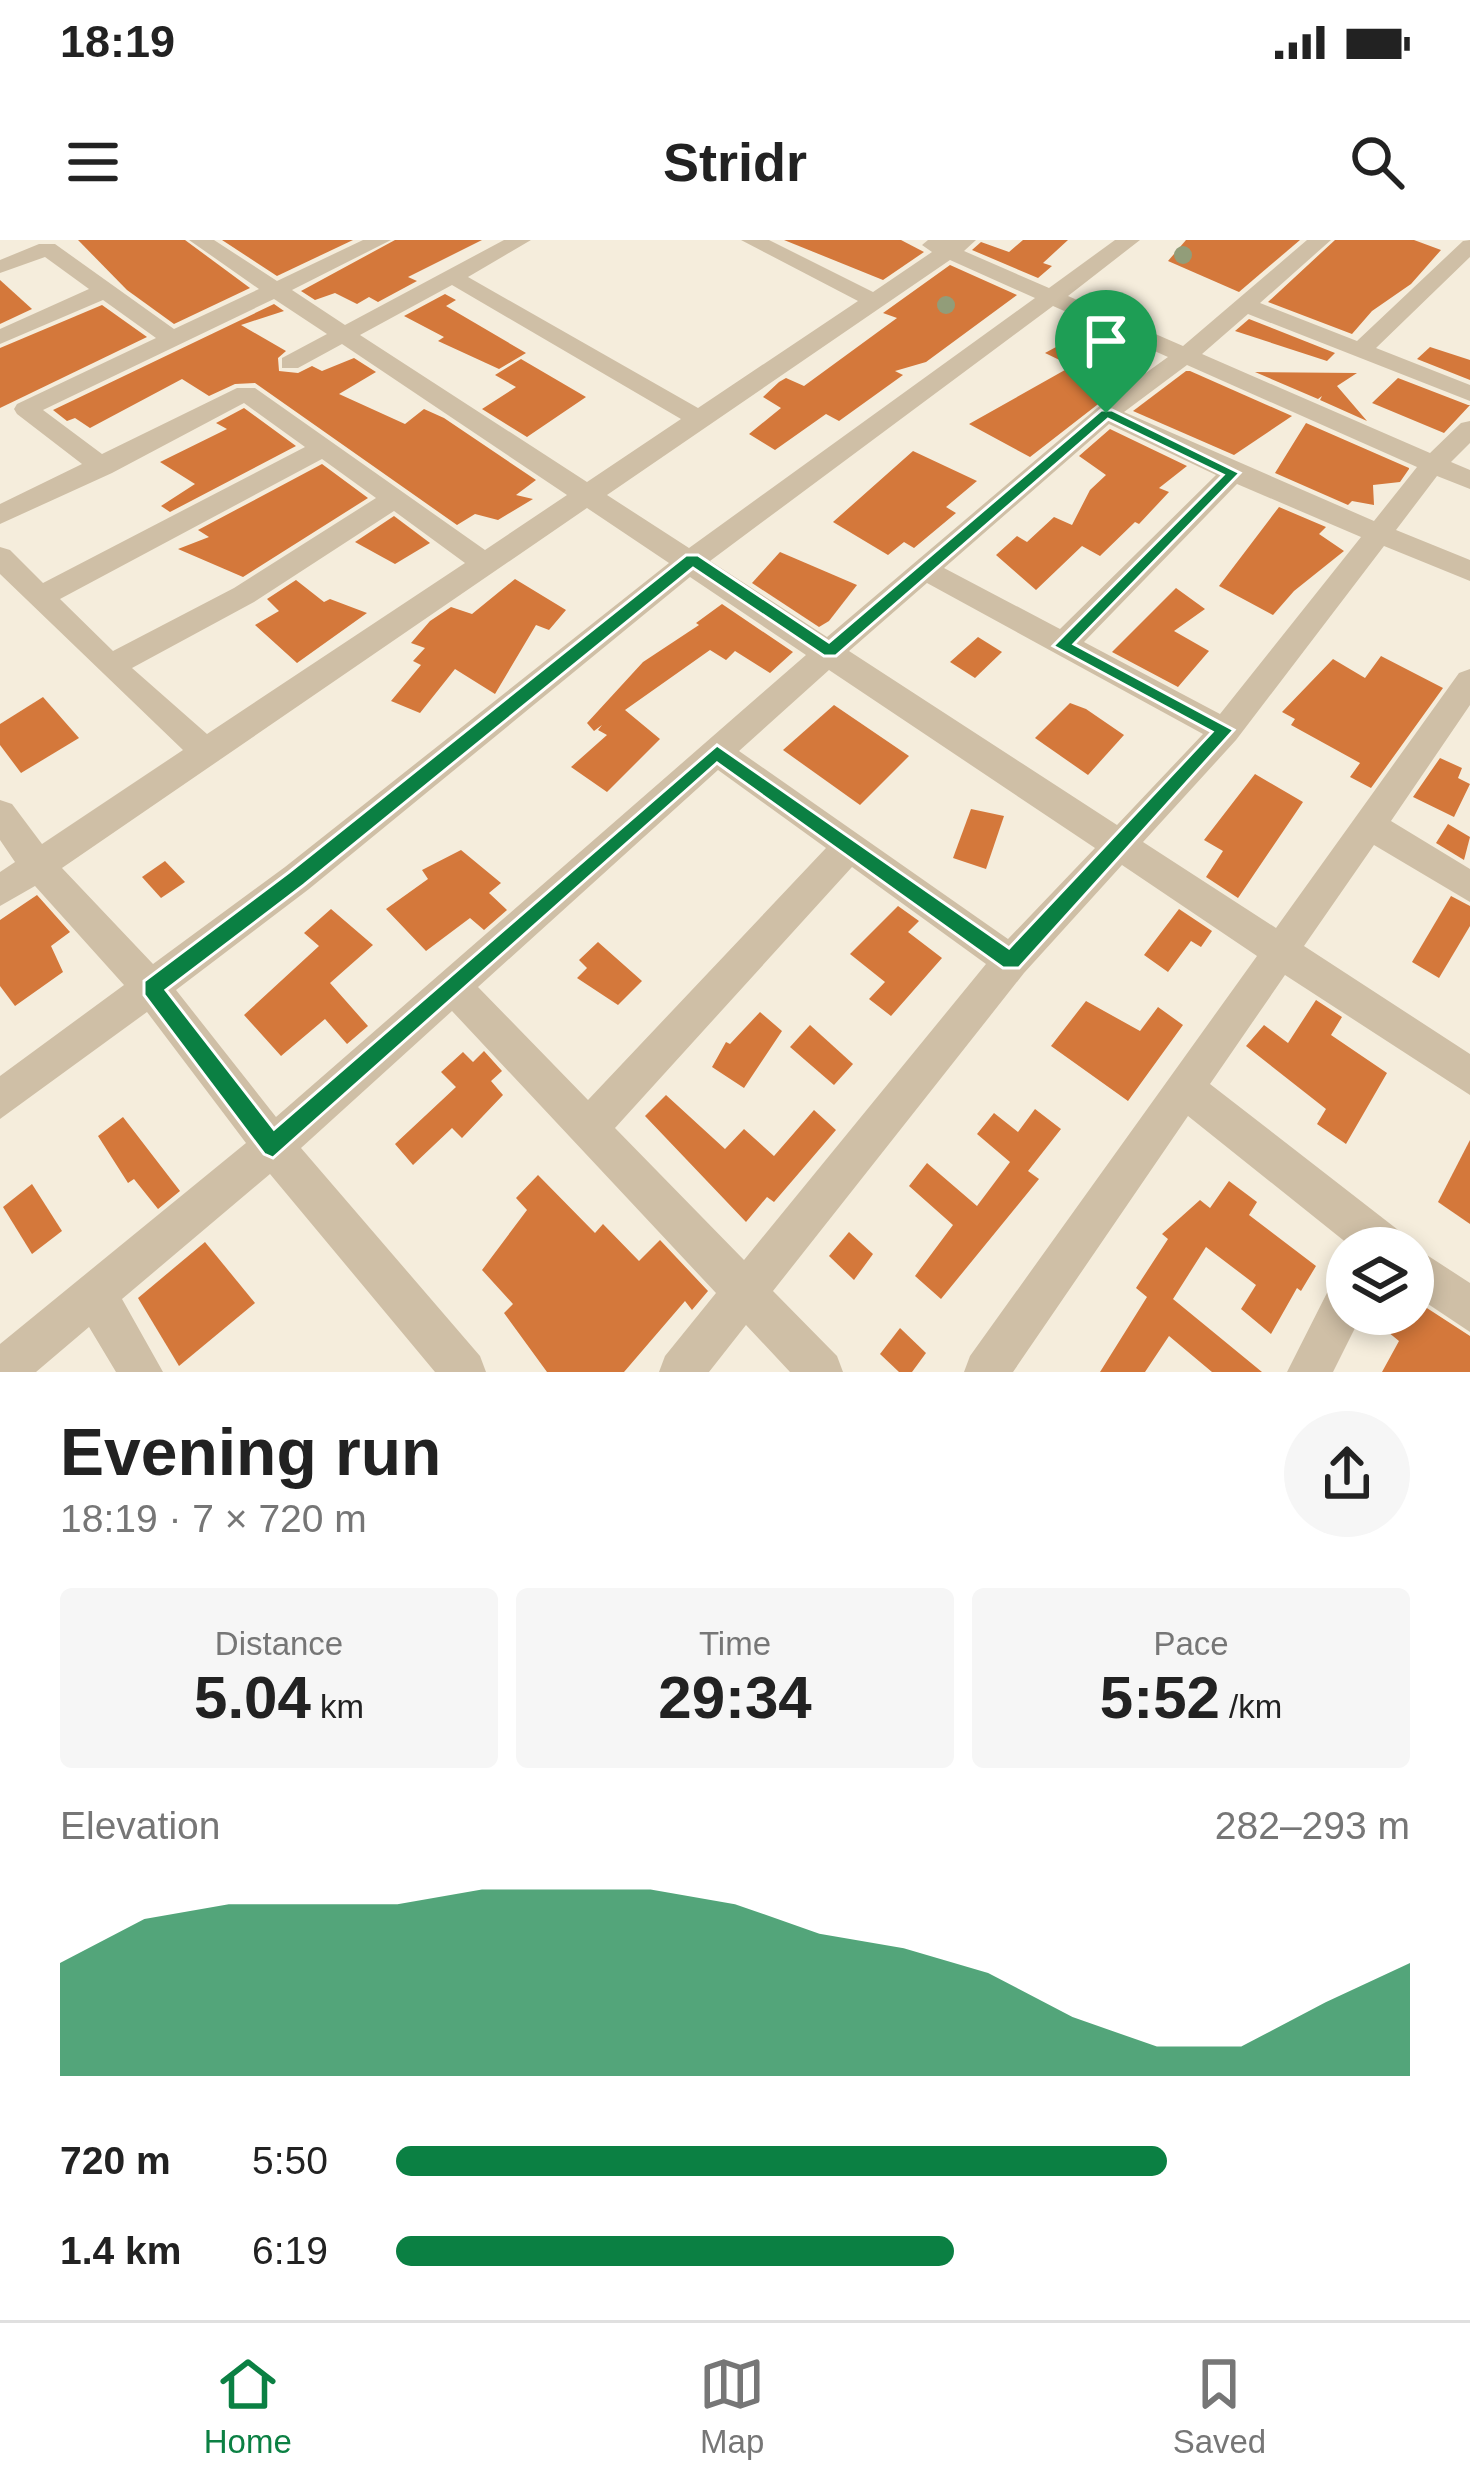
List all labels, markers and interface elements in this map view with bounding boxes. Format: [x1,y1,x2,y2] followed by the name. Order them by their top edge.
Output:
[60,16,175,67] text: 18:19
[60,129,126,195] icon: menu
[1344,129,1410,195] icon: search
[663,132,807,192] text: Stridr
[1055,290,1157,413] pin
[1073,308,1139,374] icon: arrive
[1326,1227,1434,1335] map controls
[1326,1227,1434,1335] button: layers
[1284,1411,1410,1537] button: share
[60,1415,441,1489] text: Evening run
[60,1497,367,1540] text: 18:19 · 7 × 720 m
[215,1625,343,1662] text: Distance
[699,1625,771,1662] text: Time
[1153,1625,1229,1662] text: Pace
[194,1664,311,1731] text: 5.04
[658,1664,812,1731] text: 29:34
[1100,1664,1220,1731] text: 5:52
[311,1688,364,1725] text: km
[1220,1688,1282,1725] text: /km
[60,1804,220,1847] text: Elevation
[1215,1804,1410,1847] text: 282–293 m
[60,2139,171,2182] text: 720 m
[252,2139,328,2182] text: 5:50
[60,2229,181,2272] text: 1.4 km
[252,2229,328,2272] text: 6:19
[204,2351,292,2461] tab: Home
[699,2351,765,2461] tab: Map
[1173,2351,1266,2461] tab: Saved

